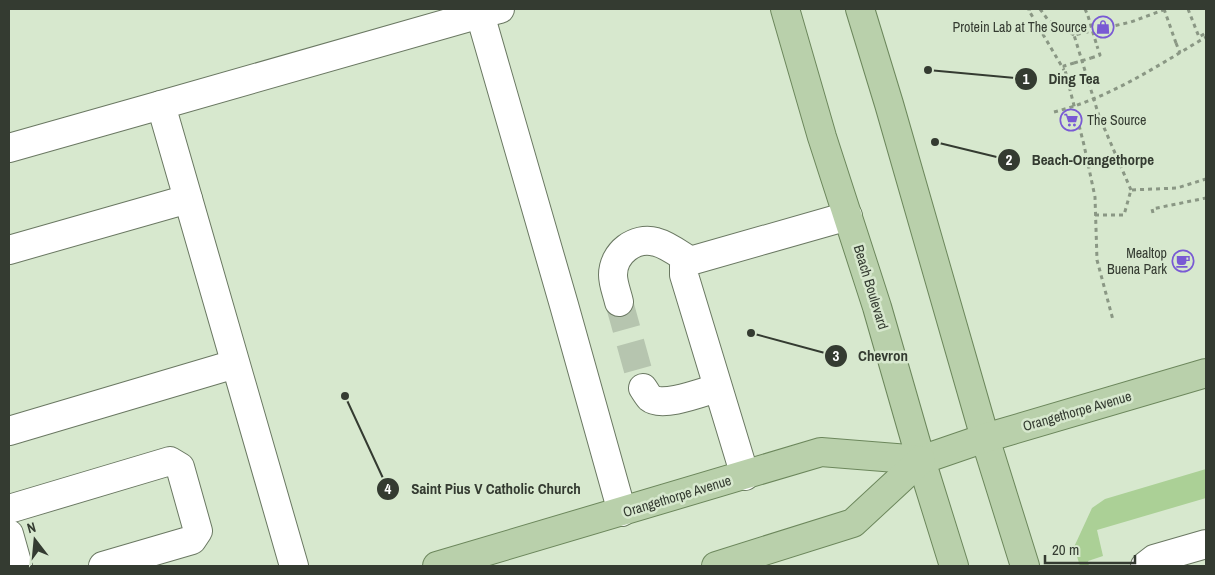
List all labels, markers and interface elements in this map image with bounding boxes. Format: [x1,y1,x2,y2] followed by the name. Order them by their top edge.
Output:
[1091,15,1115,39] shop icon: Protein Lab at The Source
[953,18,1087,36] place label: Protein Lab at The Source
[1014,64,1110,94] callout: Ding Tea
[1023,68,1030,89] text: 1
[1048,68,1100,89] text: Ding Tea
[1059,108,1083,132] supermarket icon: The Source
[1087,111,1146,129] place label: The Source
[996,145,1164,175] callout: Beach-Orangethorpe
[1006,149,1013,170] text: 2
[1032,149,1154,170] text: Beach-Orangethorpe
[850,243,892,331] street label: Beach Boulevard
[1107,244,1167,278] place label: Mealtop Buena Park
[1171,249,1195,273] cafe icon: Mealtop Buena Park
[823,341,918,371] callout: Chevron
[833,345,840,366] text: 3
[858,345,908,366] text: Chevron
[1021,387,1133,435] street label: Orangethorpe Avenue
[621,471,733,521] street label: Orangethorpe Avenue
[376,474,590,504] callout: Saint Pius V Catholic Church
[385,478,392,499] text: 4
[411,478,581,499] text: Saint Pius V Catholic Church
[10,515,60,565] north arrow
[25,518,38,537] text: N
[1045,532,1135,564] scale bar
[1052,539,1079,560] text: 20 m

